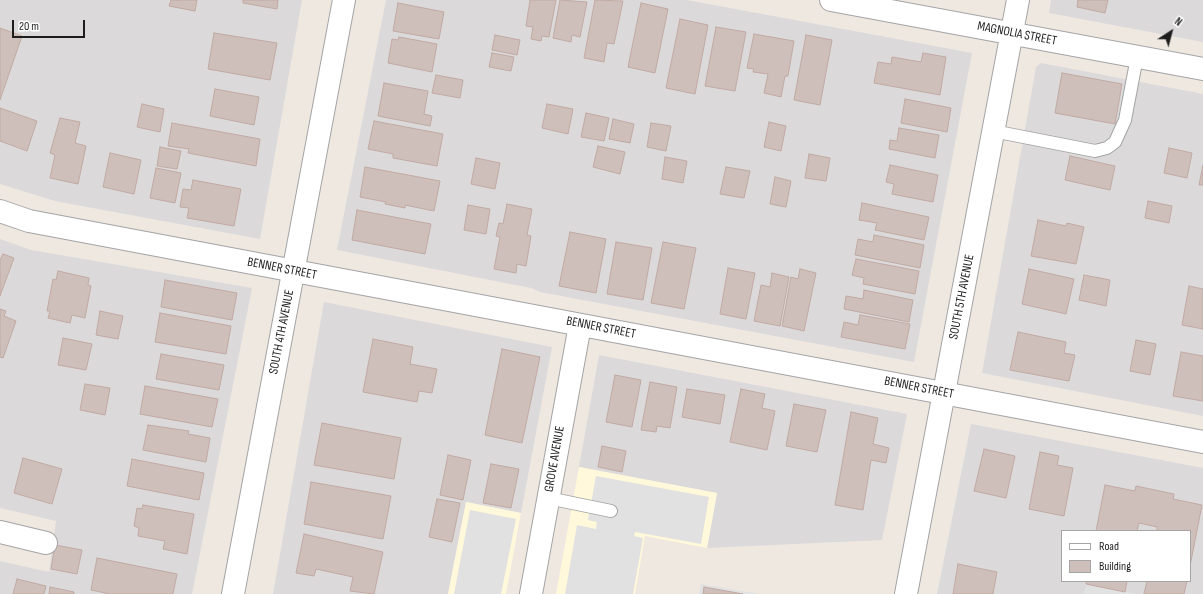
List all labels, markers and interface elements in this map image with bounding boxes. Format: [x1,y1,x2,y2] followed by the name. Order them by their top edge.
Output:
[14,12,87,38] scale bar
[1151,12,1191,52] north arrow
[1172,15,1185,29] text: N
[19,19,39,34] text: 20 m
[976,19,1058,49] street label: MAGNOLIA STREET
[946,253,978,341] street label: SOUTH 5TH AVENUE
[246,255,318,283] street label: BENNER STREET
[266,288,298,376] street label: SOUTH 4TH AVENUE
[565,314,637,342] street label: BENNER STREET
[883,374,955,402] street label: BENNER STREET
[542,425,568,493] street label: GROVE AVENUE
[1061,530,1191,582] legend
[1099,539,1119,554] text: Road
[1099,559,1131,574] text: Building

